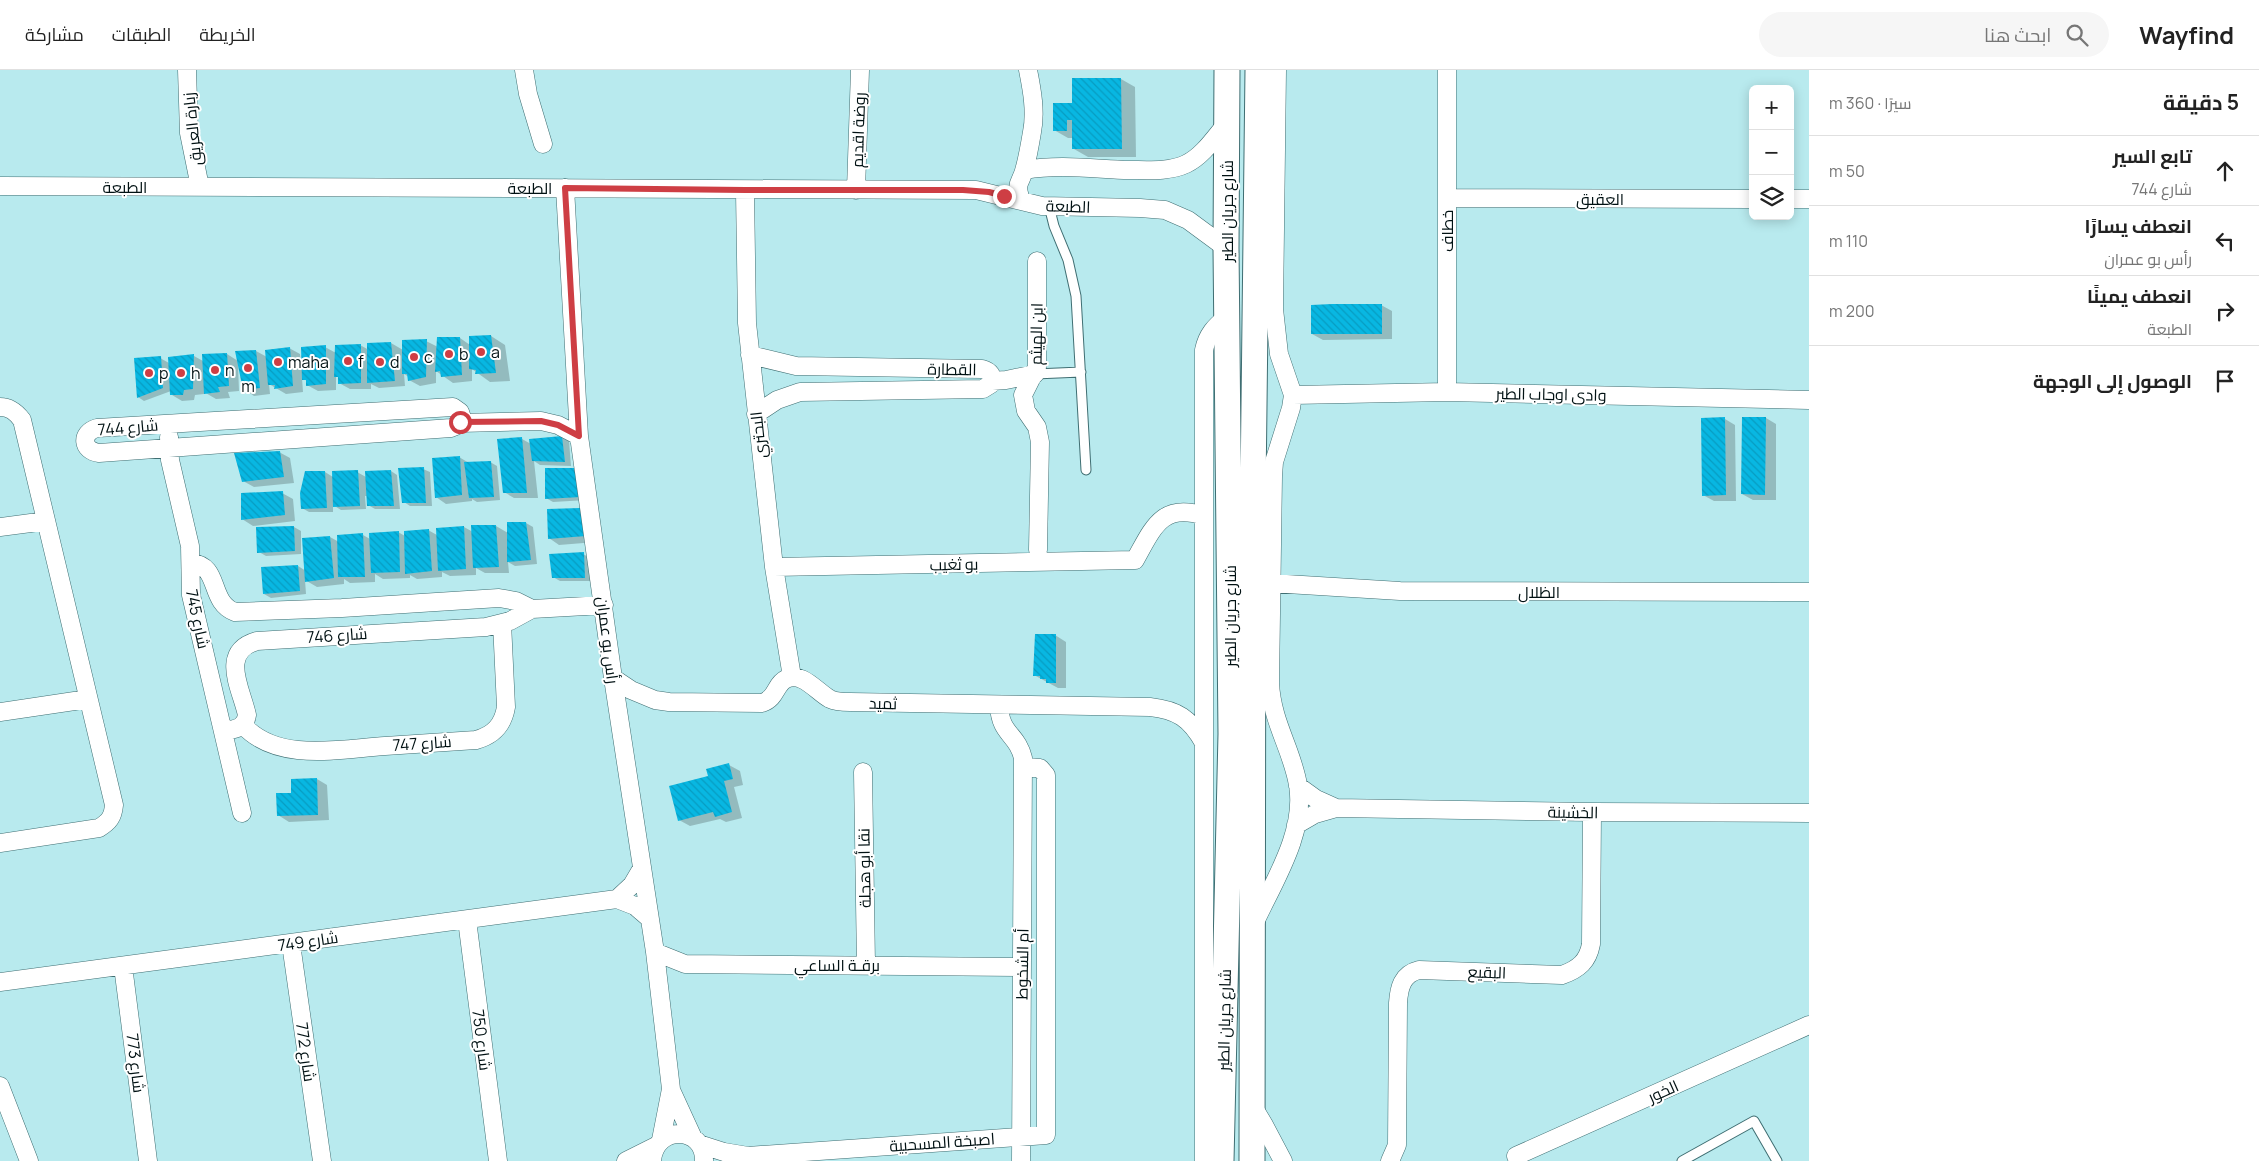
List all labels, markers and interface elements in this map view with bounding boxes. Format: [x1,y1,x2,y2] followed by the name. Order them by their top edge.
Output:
[1759,12,2109,57] search box
[2139,18,2234,51] text: Wayfind
[2063,21,2091,49] icon: search
[25,22,84,46] text: مشاركة
[112,22,171,46] text: الطبقات
[199,22,256,46] text: الخريطة
[1984,22,2051,48] text: ابحث هنا
[1749,85,1794,220] map controls
[1749,85,1794,130] button: +
[2163,88,2239,116] text: 5 دقيقة
[177,91,207,167] street label: زبارة العريق
[846,92,871,168] street label: روضة اقديم
[1829,92,1911,114] text: سيرًا · 360 m
[1749,130,1794,175] button: −
[2113,143,2192,169] text: تابع السير
[2211,157,2239,185] icon: ahead
[1216,160,1239,263] street label: شارع جريان الطير
[1829,160,1865,182] text: 50 m
[1749,175,1794,220] button: layers
[103,176,147,198] street label: الطبعة
[508,177,552,199] street label: الطبعة
[2131,178,2192,200] text: شارع 744
[993,185,1016,208] route end
[1576,188,1624,210] street label: العقيق
[1045,194,1091,218] street label: الطبعة
[1436,210,1458,252] street label: خطاف
[2085,213,2192,239] text: انعطف يسارًا
[2211,227,2239,255] icon: left
[1829,230,1868,252] text: 110 m
[2104,248,2192,270] text: رأس بو عمران
[2087,283,2192,309] text: انعطف يمينًا
[2211,297,2239,325] icon: right
[1829,300,1874,322] text: 200 m
[1024,303,1049,365] street label: ابن الهيثم
[2147,318,2192,340] text: الطبعة
[491,341,500,363] place label: a
[459,343,468,365] place label: b
[424,346,433,368] place label: c
[475,346,487,358] marker: a
[443,348,455,360] marker: b
[358,350,364,372] place label: f
[288,351,329,373] place label: maha
[390,351,399,373] place label: d
[408,351,420,363] marker: c
[342,355,354,367] marker: f
[272,356,284,368] marker: maha
[374,356,386,368] marker: d
[927,358,977,380] street label: القطارة
[225,359,235,381] place label: n
[159,362,168,384] place label: p
[191,362,201,384] place label: h
[242,362,254,374] marker: m
[209,364,221,376] marker: n
[143,367,155,379] marker: p
[175,367,187,379] marker: h
[2211,367,2239,395] icon: arrive
[2033,368,2192,394] text: الوصول إلى الوجهة
[241,375,255,397] place label: m
[1494,382,1607,406] street label: وادى اوجاب الطير
[745,410,774,459] street label: البحتري
[449,411,472,434] route start
[97,413,159,442] street label: شارع 744
[929,553,979,575] street label: بو ثغيب
[1219,565,1242,668] street label: شارع جريان الطير
[1518,581,1560,603] street label: الظلال
[180,587,215,651] street label: شارع 745
[592,595,624,685] street label: رأس بو عمران
[306,622,368,649] street label: شارع 746
[869,692,898,714] street label: ثميد
[392,730,452,757] street label: شارع 747
[1547,801,1599,823] street label: الخشينة
[852,828,876,908] street label: نقا أبو هجلة
[276,926,340,957] street label: شارع 749
[1010,928,1035,1000] street label: أم الشخوط
[794,954,880,979] street label: برقـة الساعي
[1467,960,1507,985] street label: البقيع
[1212,969,1237,1072] street label: شارع جريان الطير
[466,1008,497,1072] street label: شارع 750
[290,1021,321,1083] street label: شارع 772
[120,1032,151,1094] street label: شارع 773
[1643,1074,1682,1108] street label: الخور
[888,1127,996,1157] street label: اصبخة المسحبية

